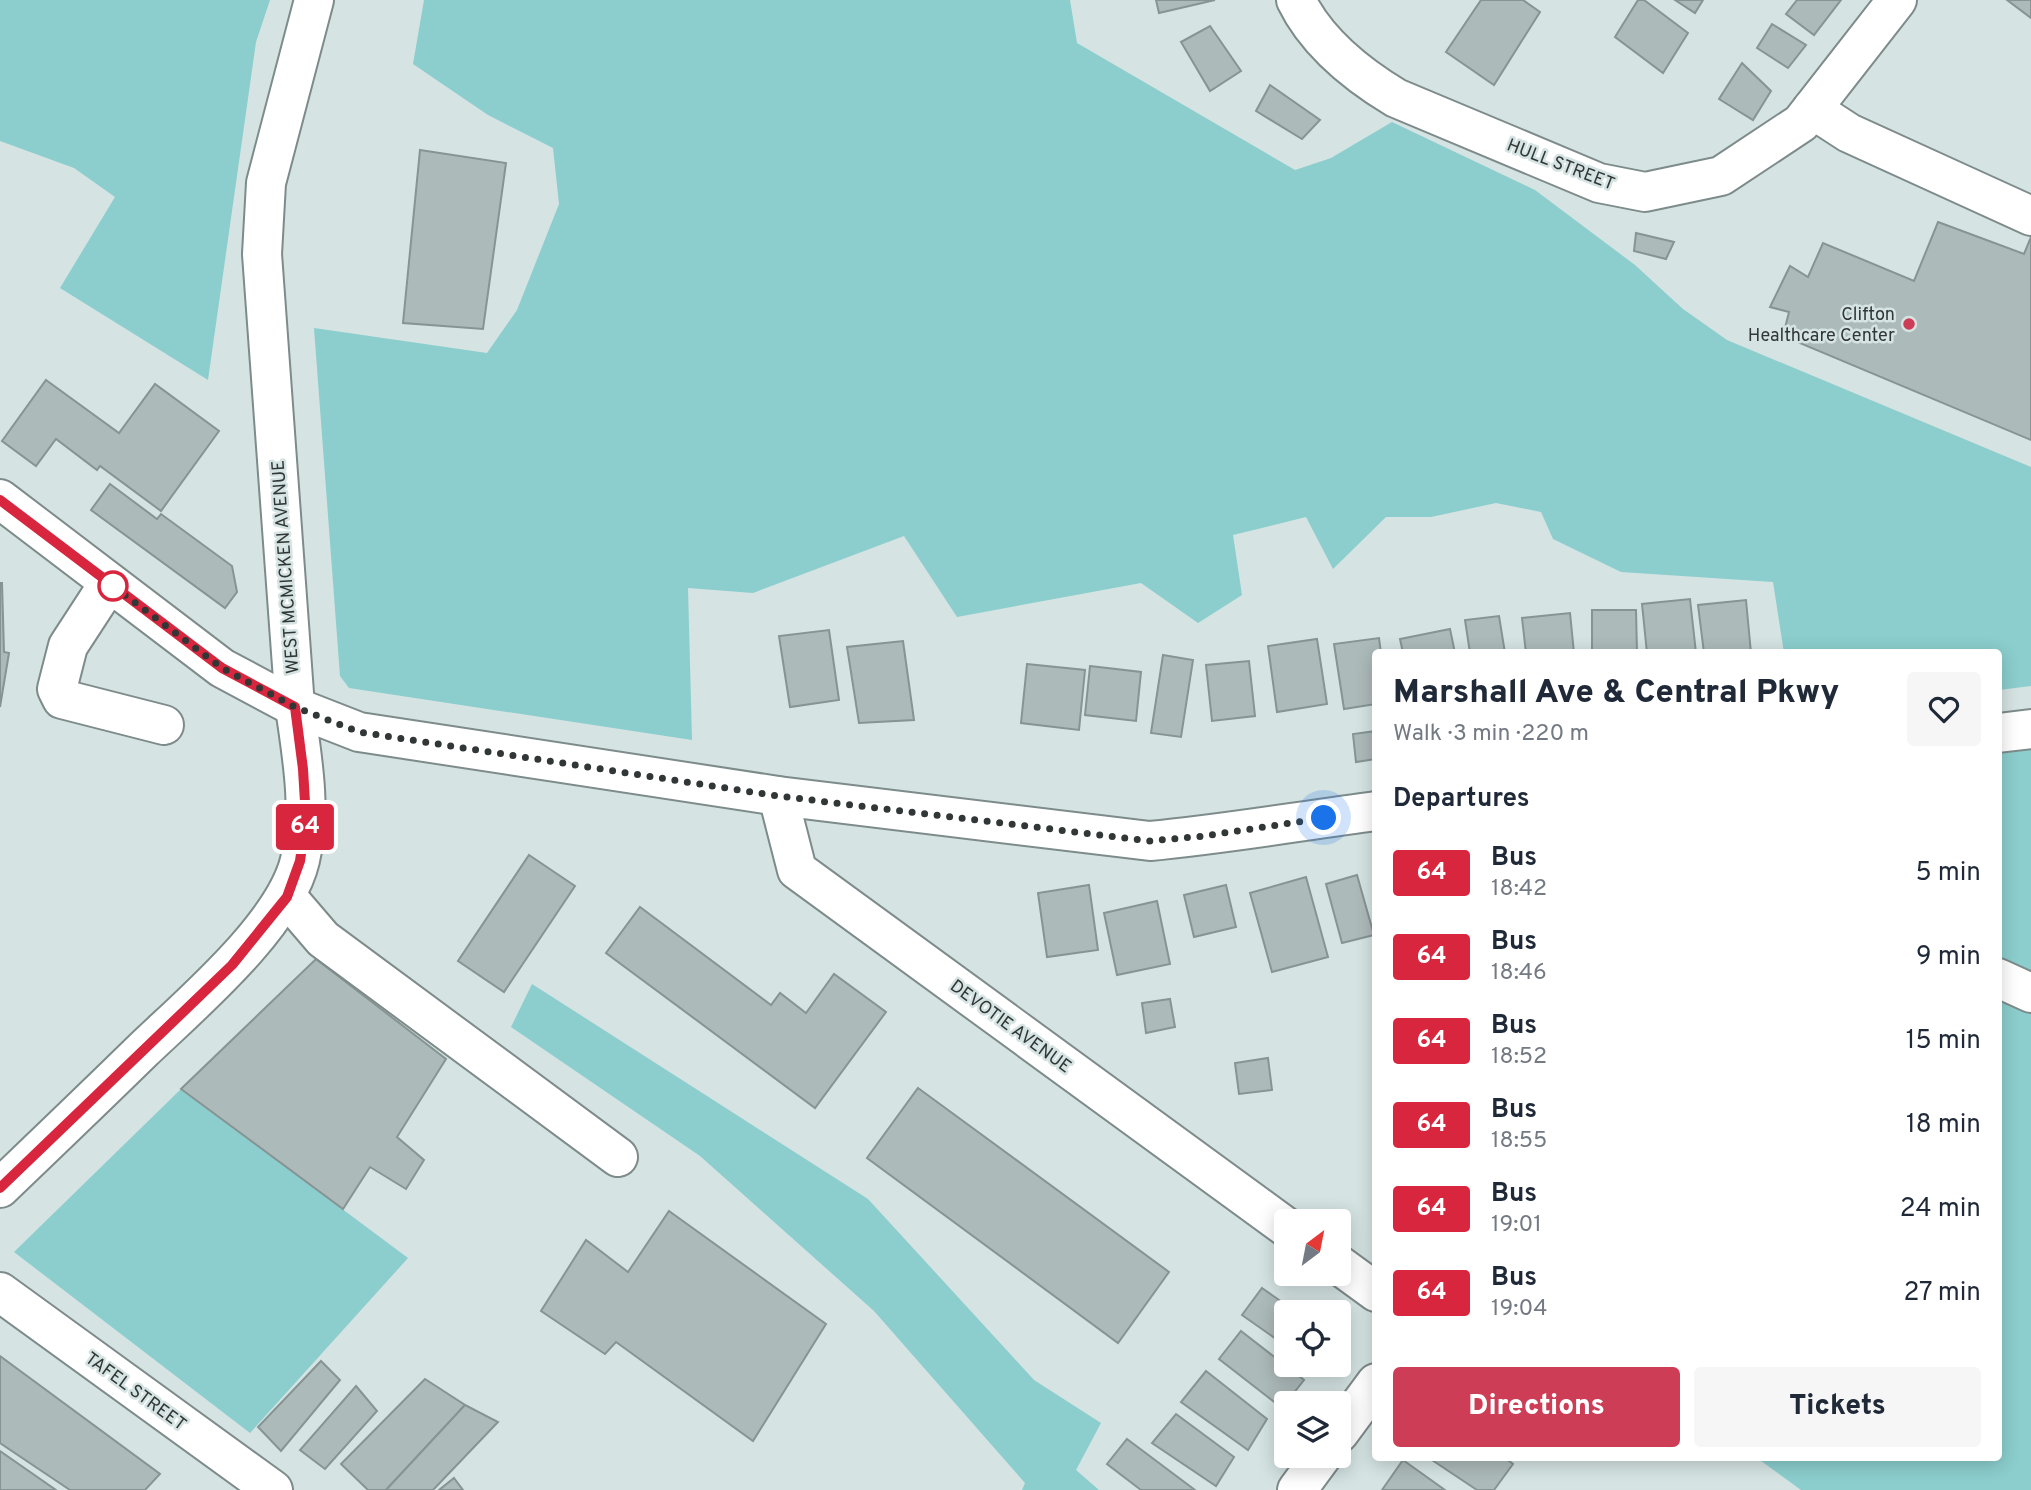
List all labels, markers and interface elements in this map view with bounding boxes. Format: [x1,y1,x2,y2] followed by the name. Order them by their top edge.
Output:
[1503,134,1618,197] street label: HULL STREET
[1748,304,1895,348] place label: Clifton Healthcare Center
[1901,316,1917,332] marker: Clifton Healthcare Center
[268,459,305,675] street label: WEST MCMICKEN AVENUE
[98,571,128,601] unlabelled marker
[1907,672,1981,746] button: heart
[1393,673,1839,715] text: Marshall Ave & Central Pkwy
[1393,720,1589,749] text: Walk · 3 min · 220 m
[1393,783,1530,816] text: Departures
[1306,800,1341,835] your location
[274,804,336,850] line badge: 64
[290,812,320,842] text: 64
[1491,842,1537,875] text: Bus
[1915,857,1981,890] text: 5 min
[1416,858,1447,888] text: 64
[1491,875,1547,904] text: 18:42
[1491,926,1537,959] text: Bus
[1916,941,1981,974] text: 9 min
[1416,942,1447,972] text: 64
[1491,959,1547,988] text: 18:46
[945,975,1075,1079] street label: DEVOTIE AVENUE
[1491,1010,1537,1043] text: Bus
[1906,1025,1981,1058] text: 15 min
[1416,1026,1447,1056] text: 64
[1491,1043,1547,1072] text: 18:52
[1491,1094,1537,1127] text: Bus
[1906,1109,1981,1142] text: 18 min
[1416,1110,1447,1140] text: 64
[1491,1127,1547,1156] text: 18:55
[1491,1178,1537,1211] text: Bus
[1900,1193,1981,1226] text: 24 min
[1416,1194,1447,1224] text: 64
[1274,1209,1351,1286] north arrow
[1274,1209,1351,1468] map controls
[1491,1211,1542,1240] text: 19:01
[1491,1262,1537,1295] text: Bus
[1903,1277,1981,1310] text: 27 min
[1416,1278,1447,1308] text: 64
[1491,1295,1548,1324] text: 19:04
[1274,1300,1351,1377] button: locate
[80,1348,190,1437] street label: TAFEL STREET
[1393,1367,1680,1447] button: Directions
[1694,1367,1981,1447] button: Tickets
[1274,1391,1351,1468] button: layers

